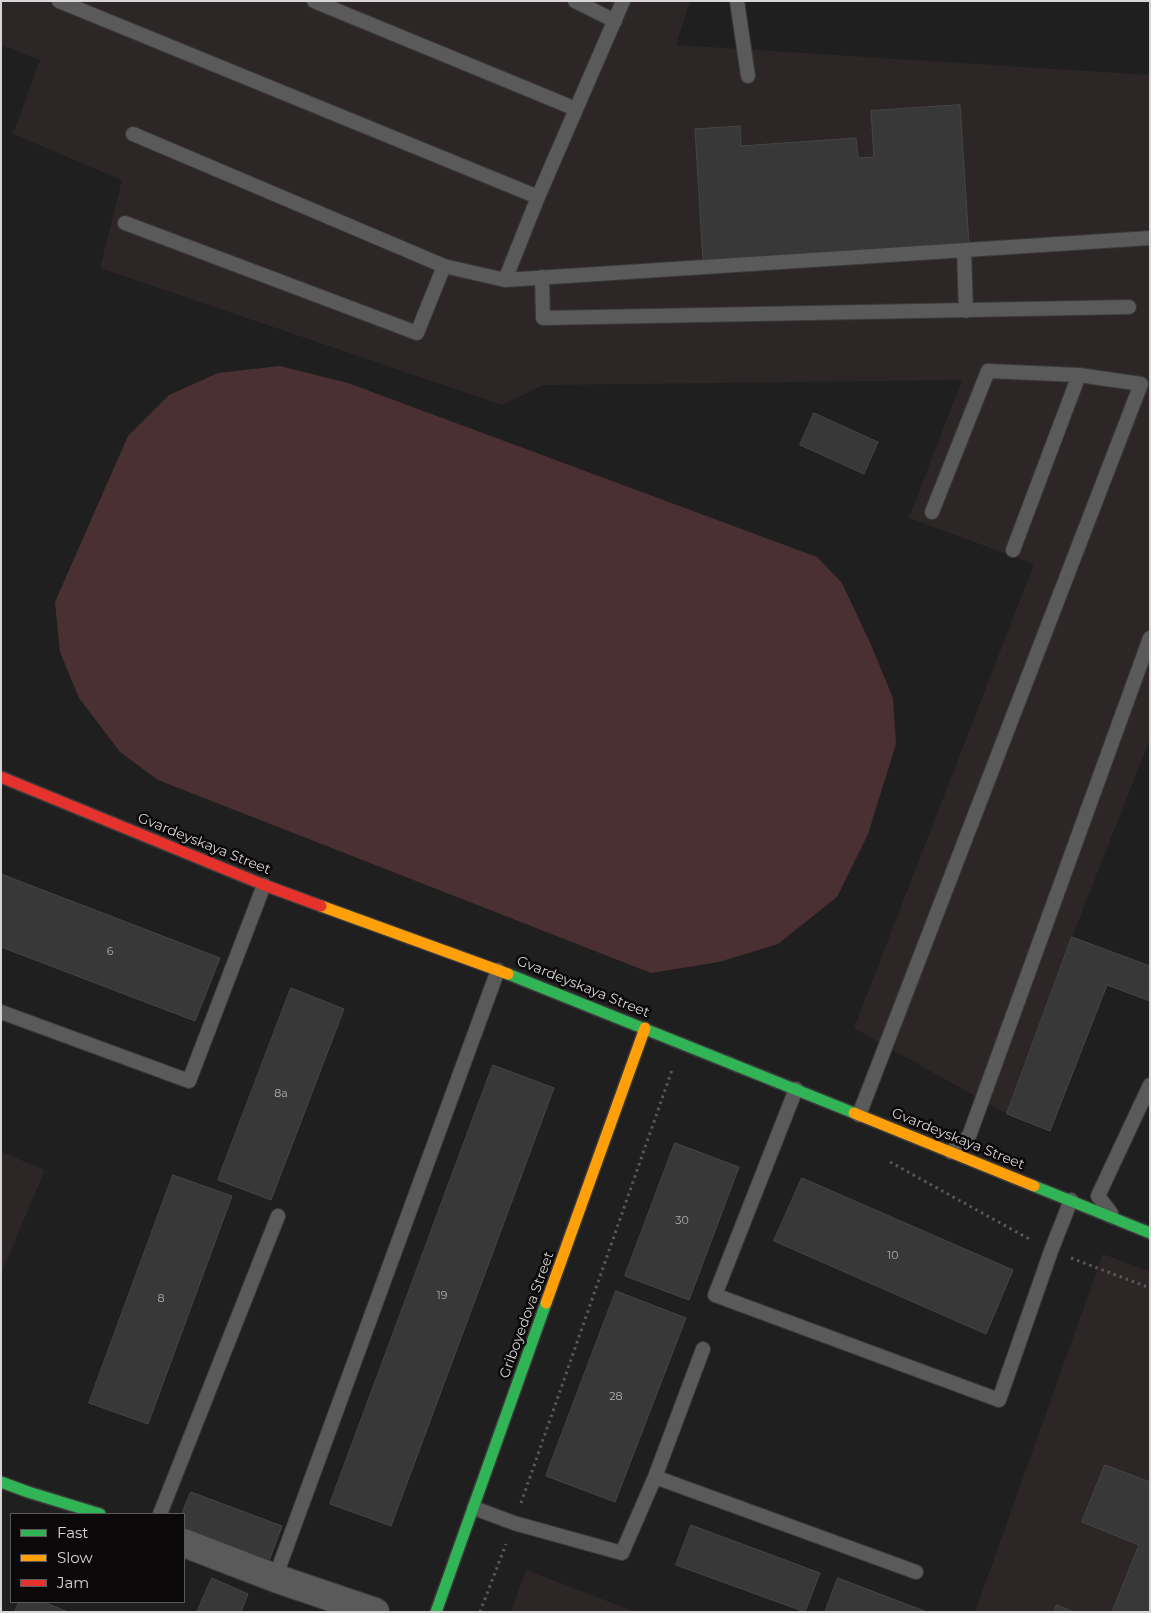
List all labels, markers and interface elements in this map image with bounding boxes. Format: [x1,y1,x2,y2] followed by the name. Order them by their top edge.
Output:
[135,810,273,878] street label: Gvardeyskaya Street
[107,945,113,959] house number: 6
[514,953,652,1021] street label: Gvardeyskaya Street
[274,1087,288,1101] house number: 8а
[889,1105,1027,1173] street label: Gvardeyskaya Street
[675,1214,689,1228] house number: 30
[496,1249,558,1381] street label: Griboyedova Street
[887,1249,899,1263] house number: 10
[437,1289,447,1303] house number: 19
[157,1292,165,1306] house number: 8
[609,1390,623,1404] house number: 28
[10,1513,185,1603] legend
[57,1523,88,1542] text: Fast
[57,1548,93,1567] text: Slow
[57,1573,89,1592] text: Jam

